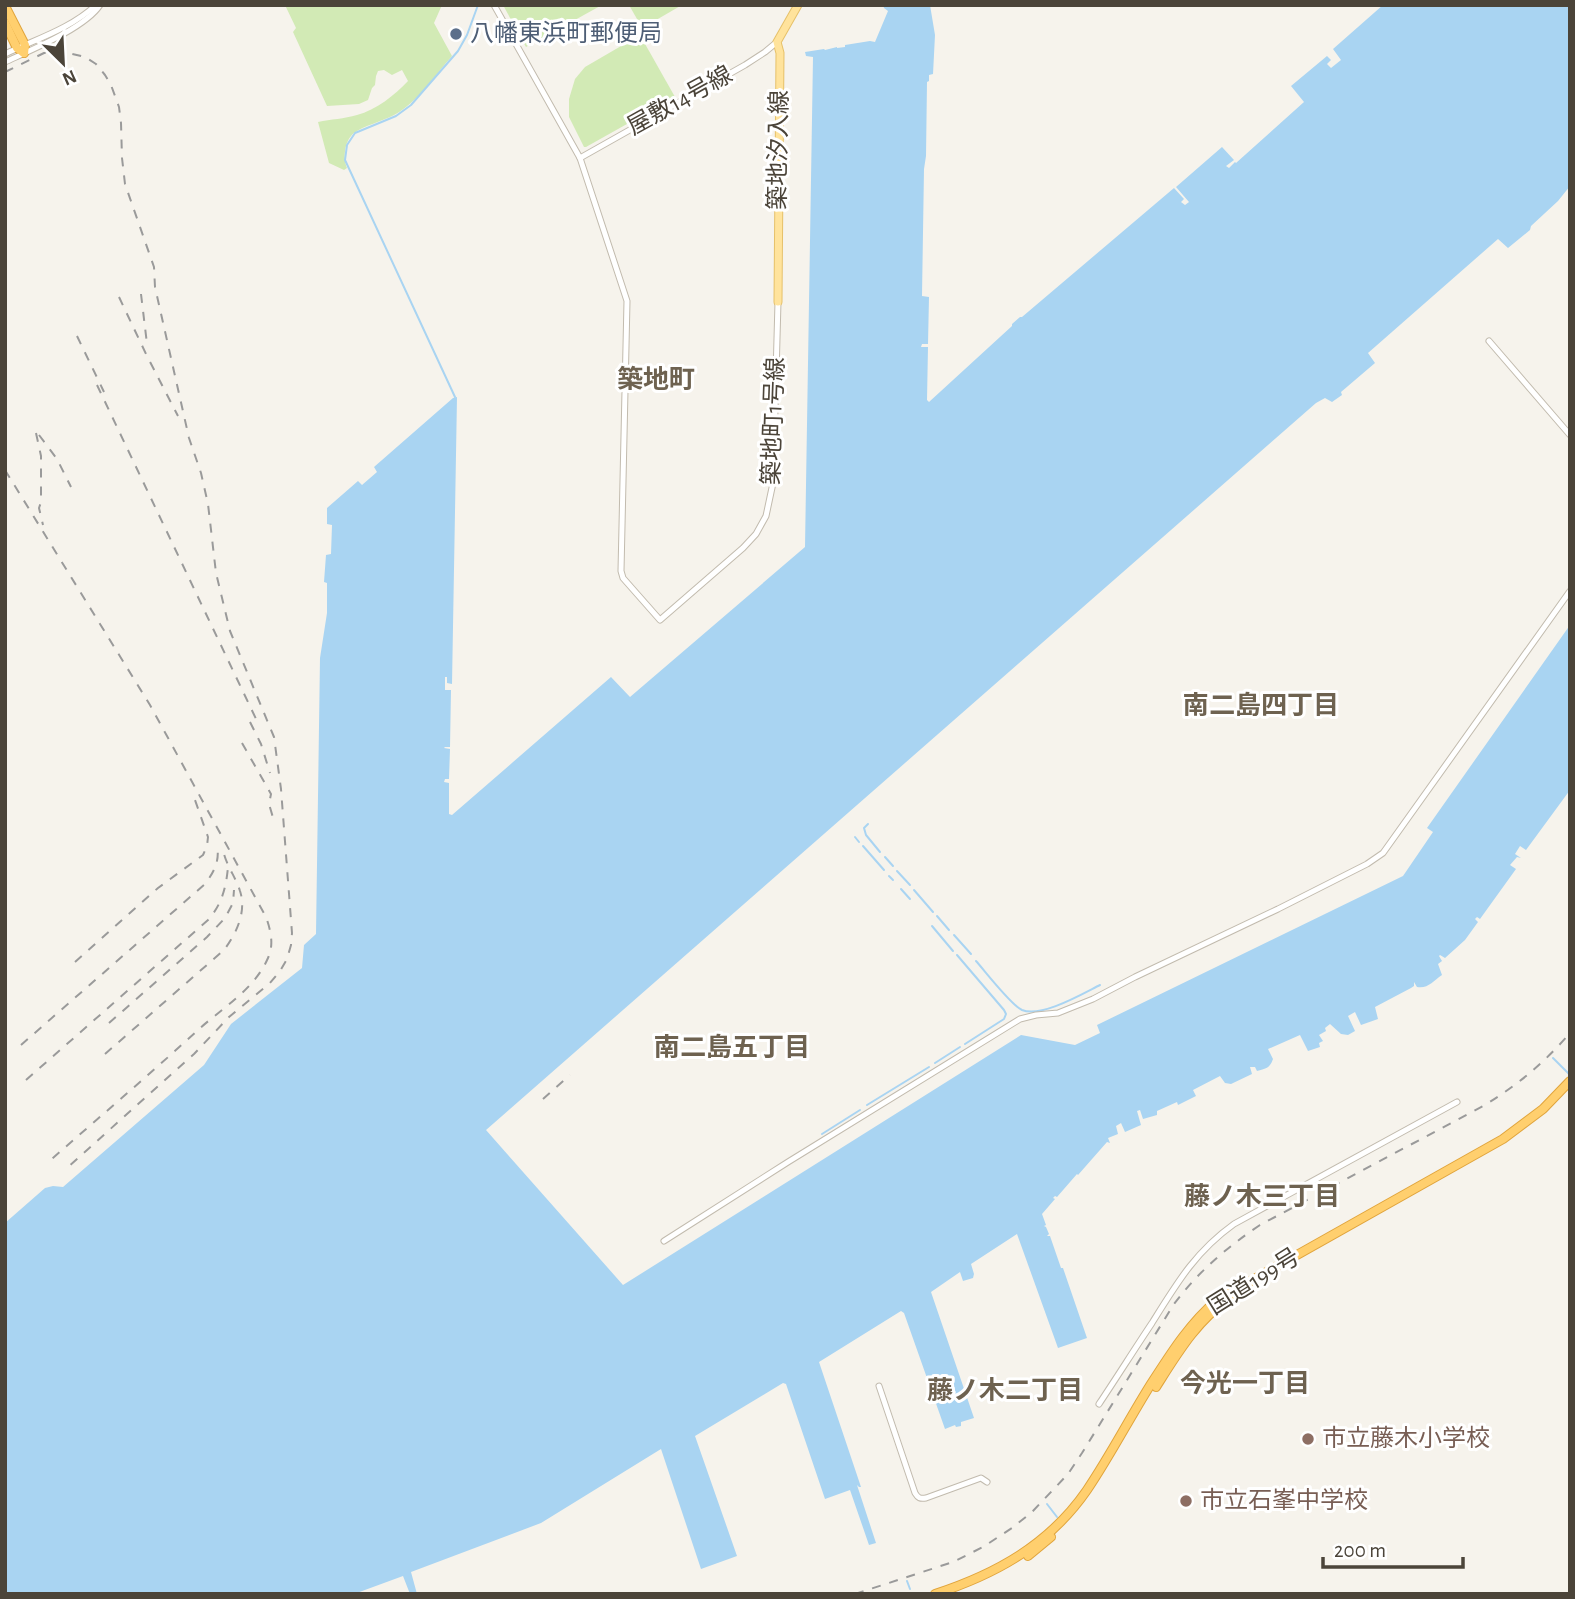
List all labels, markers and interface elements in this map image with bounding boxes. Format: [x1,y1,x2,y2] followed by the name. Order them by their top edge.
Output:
[470,20,662,46] place label: 八幡東浜町郵便局
[448,26,464,42] marker: 八幡東浜町郵便局
[28,28,98,98] north arrow
[623,61,736,140] street label: 屋敷14号線
[59,66,79,89] text: N
[764,90,792,210] street label: 築地汐入線
[758,356,788,486] street label: 築地町1号線
[617,365,695,393] district label: 築地町
[1183,691,1339,719] district label: 南二島四丁目
[654,1033,810,1061] district label: 南二島五丁目
[1184,1182,1340,1210] district label: 藤ノ木三丁目
[1203,1243,1304,1319] street label: 国道199号
[1180,1369,1310,1397] district label: 今光一丁目
[927,1376,1083,1404] district label: 藤ノ木二丁目
[1322,1425,1490,1451] place label: 市立藤木小学校
[1300,1431,1316,1447] marker: 市立藤木小学校
[1200,1487,1368,1513] place label: 市立石峯中学校
[1178,1493,1194,1509] marker: 市立石峯中学校
[1323,1526,1463,1570] scale bar
[1334,1540,1386,1561] text: 200 m

